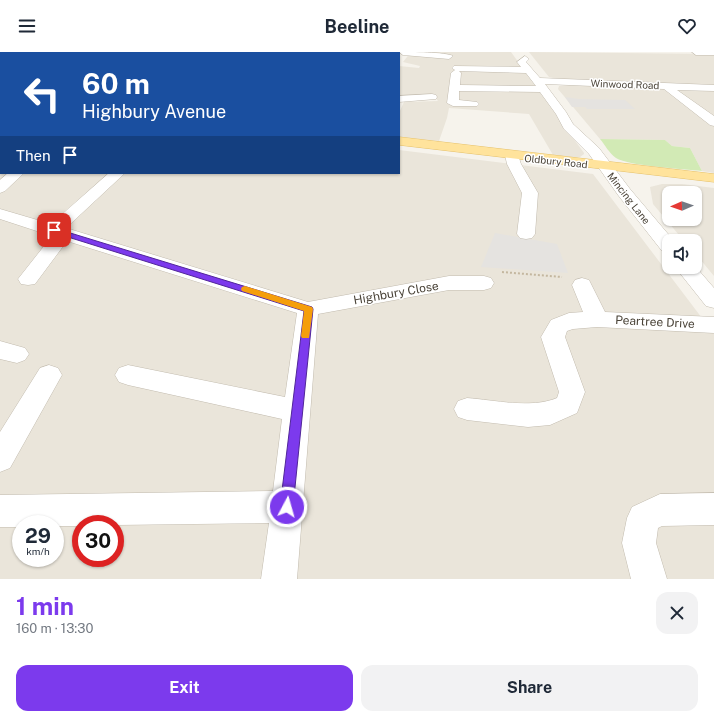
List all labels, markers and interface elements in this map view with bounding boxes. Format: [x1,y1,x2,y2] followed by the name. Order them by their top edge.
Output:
[16,15,38,37] icon: menu
[676,15,698,37] icon: heart
[325,16,389,37] text: Beeline
[82,67,150,100] text: 60 m
[16,68,68,120] icon: left
[590,77,660,91] street label: Winwood Road
[82,101,226,122] text: Highbury Avenue
[59,144,81,166] icon: arrive
[16,147,51,164] text: Then
[524,152,588,170] street label: Oldbury Road
[605,170,653,226] street label: Mincing Lane
[662,186,702,226] north arrow
[662,186,702,274] map controls
[37,213,71,247] pin
[43,219,65,241] icon: arrive
[662,234,702,274] button: sound
[352,279,440,307] street label: Highbury Close
[615,313,695,331] street label: Peartree Drive
[266,486,308,528] position arrow
[72,515,124,567] speed limit sign: 30
[25,524,51,548] text: 29
[26,545,50,557] text: km/h
[16,592,74,620] text: 1 min
[656,592,698,634] button: close
[16,621,93,636] text: 160 m · 13:30
[16,665,353,711] button: Exit
[361,665,698,711] button: Share

